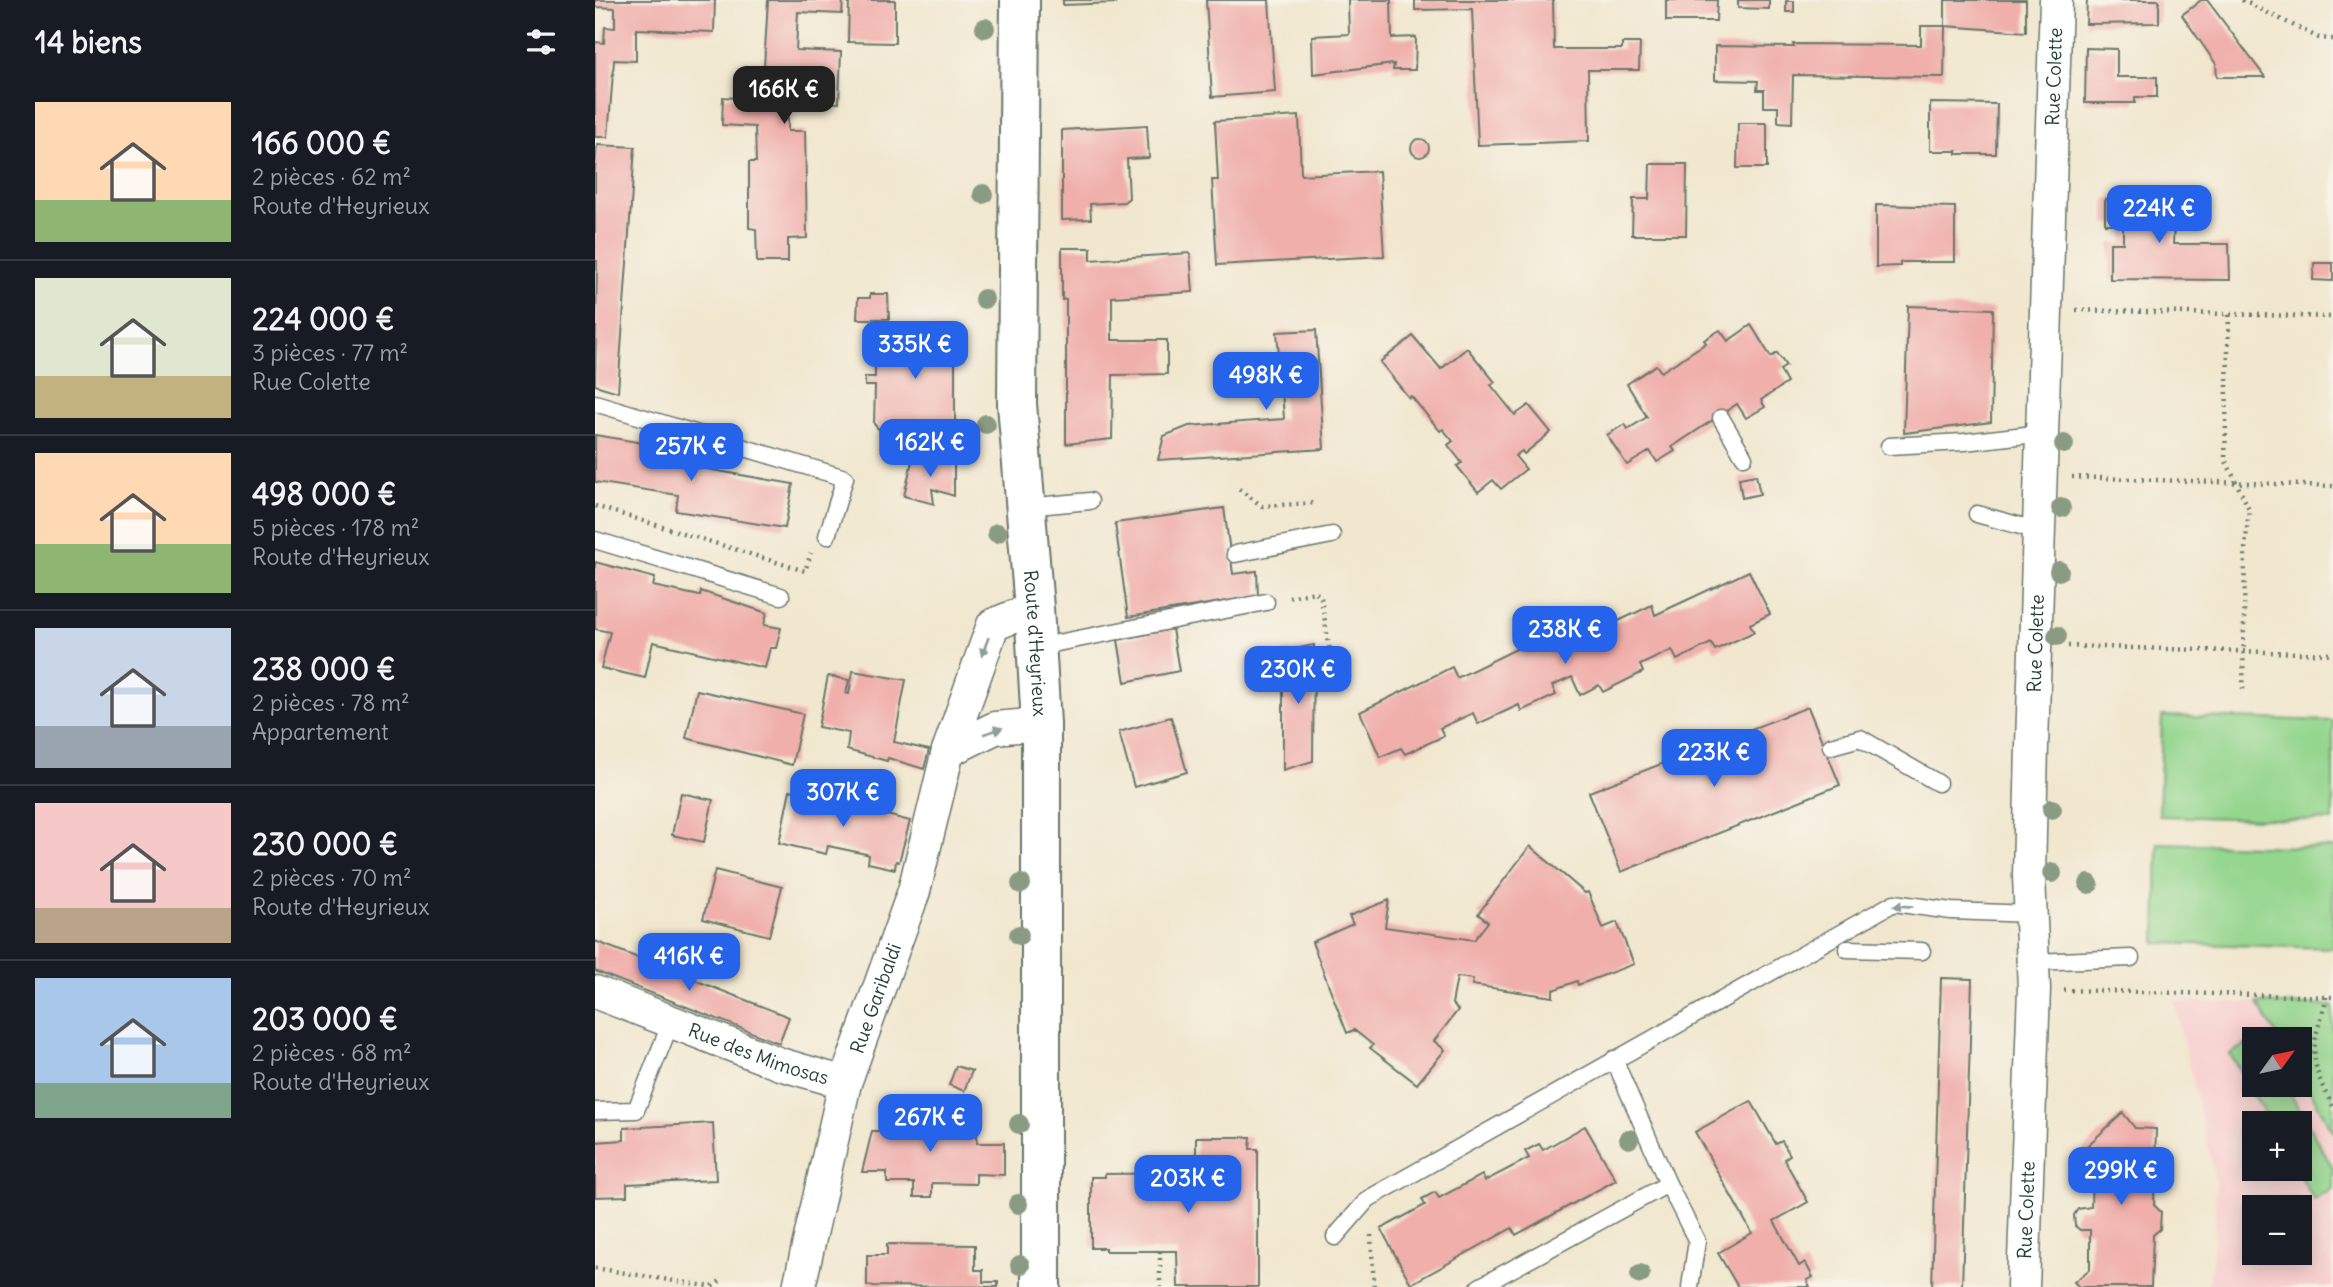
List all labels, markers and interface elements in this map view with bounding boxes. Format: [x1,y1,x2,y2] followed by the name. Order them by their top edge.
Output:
[35,23,142,61] text: 14 biens
[522,23,560,61] icon: filters
[2040,27,2067,126] street label: Rue Colette
[727,66,841,126] pin: 166K €
[749,74,819,103] text: 166K €
[252,124,391,162] text: 166 000 €
[91,130,175,214] icon: home
[252,162,411,191] text: 2 pièces · 62 m²
[2102,186,2216,245] pin: 224K €
[252,191,430,220] text: Route d'Heyrieux
[2123,193,2195,222] text: 224K €
[252,300,395,338] text: 224 000 €
[91,306,175,390] icon: home
[858,322,972,381] pin: 335K €
[878,329,952,358] text: 335K €
[252,338,408,367] text: 3 pièces · 77 m²
[1209,352,1323,412] pin: 498K €
[1229,360,1303,389] text: 498K €
[252,367,371,396] text: Rue Colette
[873,420,987,479] pin: 162K €
[634,424,748,483] pin: 257K €
[895,427,965,456] text: 162K €
[655,431,727,460] text: 257K €
[252,475,397,513] text: 498 000 €
[91,481,175,565] icon: home
[252,513,419,542] text: 5 pièces · 178 m²
[252,542,430,571] text: Route d'Heyrieux
[1019,569,1053,718] street label: Route d'Heyrieux
[2022,594,2049,693] street label: Rue Colette
[1508,606,1622,666] pin: 238K €
[1528,614,1602,643] text: 238K €
[979,637,990,658] one-way arrow
[1241,646,1355,706] pin: 230K €
[252,650,396,688] text: 238 000 €
[1260,654,1336,683] text: 230K €
[91,656,175,740] icon: home
[252,688,410,717] text: 2 pièces · 78 m²
[252,717,389,746] text: Appartement
[982,725,1003,736] one-way arrow
[1657,730,1771,789] pin: 223K €
[1678,737,1750,766] text: 223K €
[786,770,900,829] pin: 307K €
[806,777,880,806] text: 307K €
[252,825,398,863] text: 230 000 €
[91,831,175,915] icon: home
[252,863,412,892] text: 2 pièces · 70 m²
[252,892,430,921] text: Route d'Heyrieux
[1892,900,1914,911] one-way arrow
[632,934,746,993] pin: 416K €
[845,940,906,1057] street label: Rue Garibaldi
[654,941,724,970] text: 416K €
[252,1000,398,1038] text: 203 000 €
[91,1006,175,1090] icon: home
[685,1018,832,1090] street label: Rue des Mimosas
[2242,1027,2312,1097] north arrow
[2242,1027,2312,1265] map controls
[252,1038,412,1067] text: 2 pièces · 68 m²
[252,1067,430,1096] text: Route d'Heyrieux
[873,1094,987,1154] pin: 267K €
[894,1102,966,1131] text: 267K €
[2242,1111,2312,1181] button: +
[2064,1148,2178,1207] pin: 299K €
[2084,1155,2158,1184] text: 299K €
[1131,1156,1245,1215] pin: 203K €
[2012,1161,2040,1260] street label: Rue Colette
[1150,1163,1226,1192] text: 203K €
[2242,1195,2312,1265] button: −

